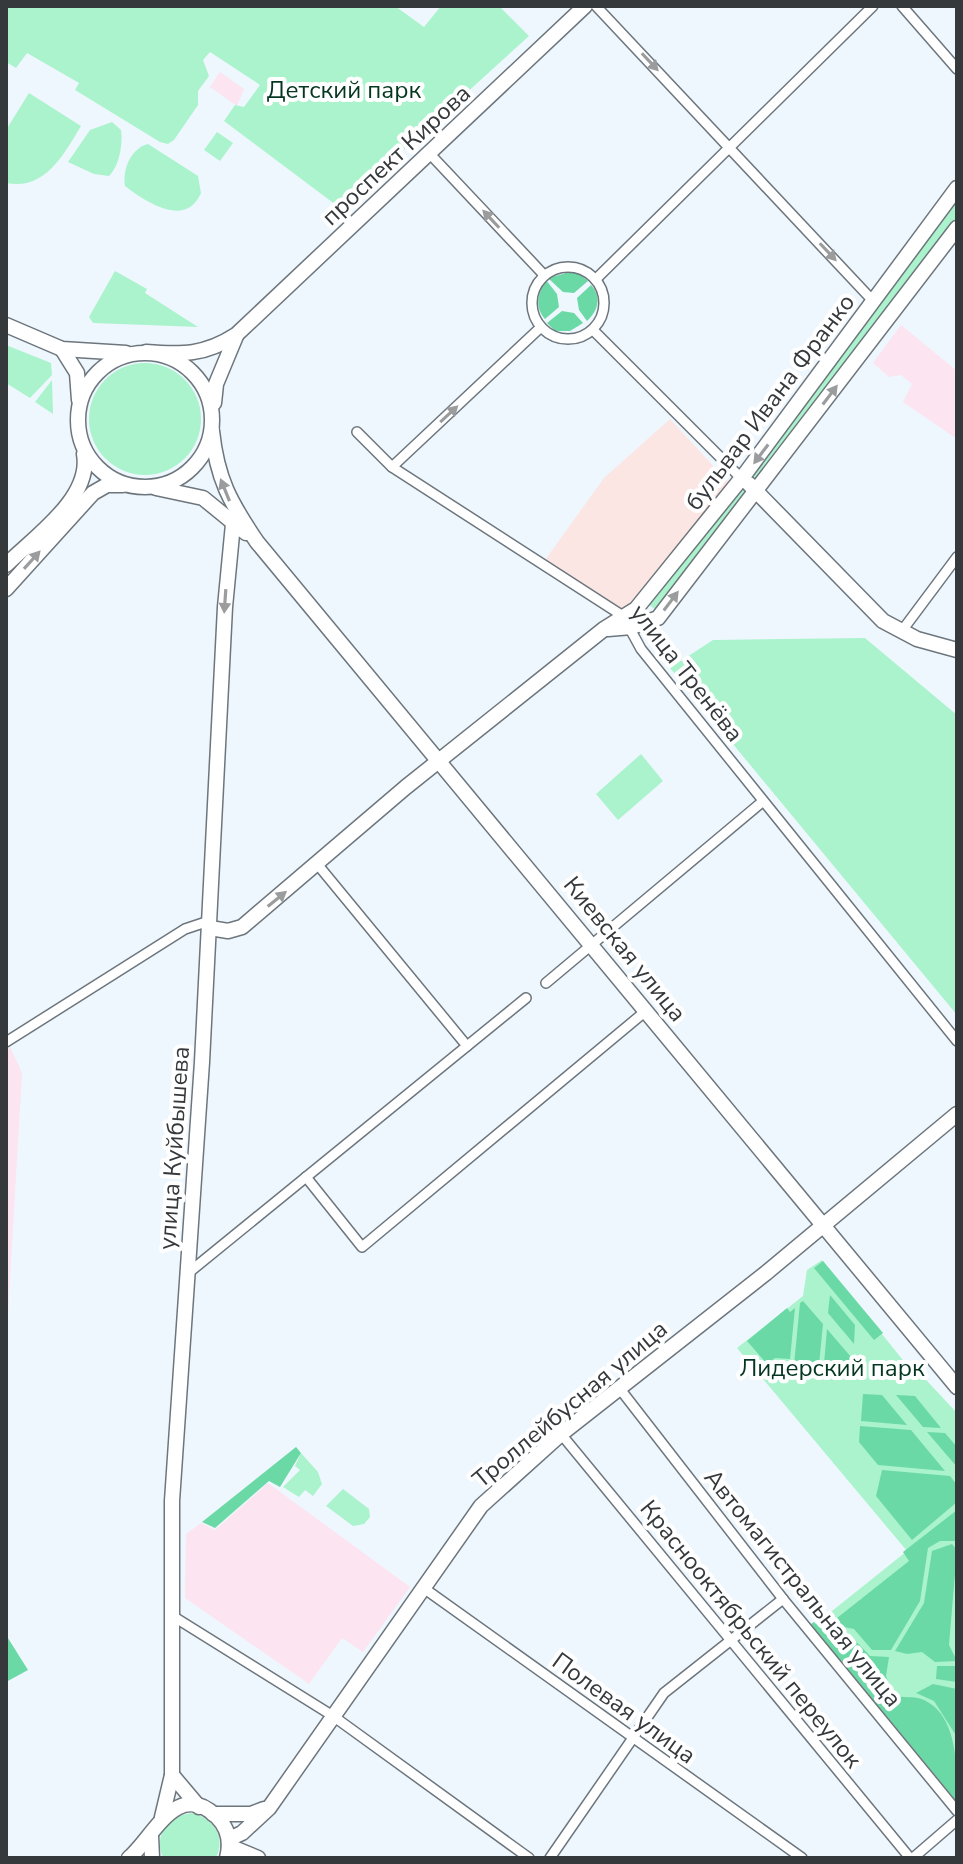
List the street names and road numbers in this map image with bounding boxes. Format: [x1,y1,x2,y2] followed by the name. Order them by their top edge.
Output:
[315,78,477,232] street label: проспект Кирова
[678,287,862,517] street label: бульвар Ивана Франко
[623,598,751,748] street label: улица Тренёва
[556,870,694,1028] street label: Киевская улица
[151,1045,197,1251] street label: улица Куйбышева
[466,1313,674,1495] street label: Троллейбусная улица
[697,1462,909,1714] street label: Автомагистральная улица
[633,1493,869,1775] street label: Краснооктябрьский переулок
[546,1645,702,1771] street label: Полевая улица

